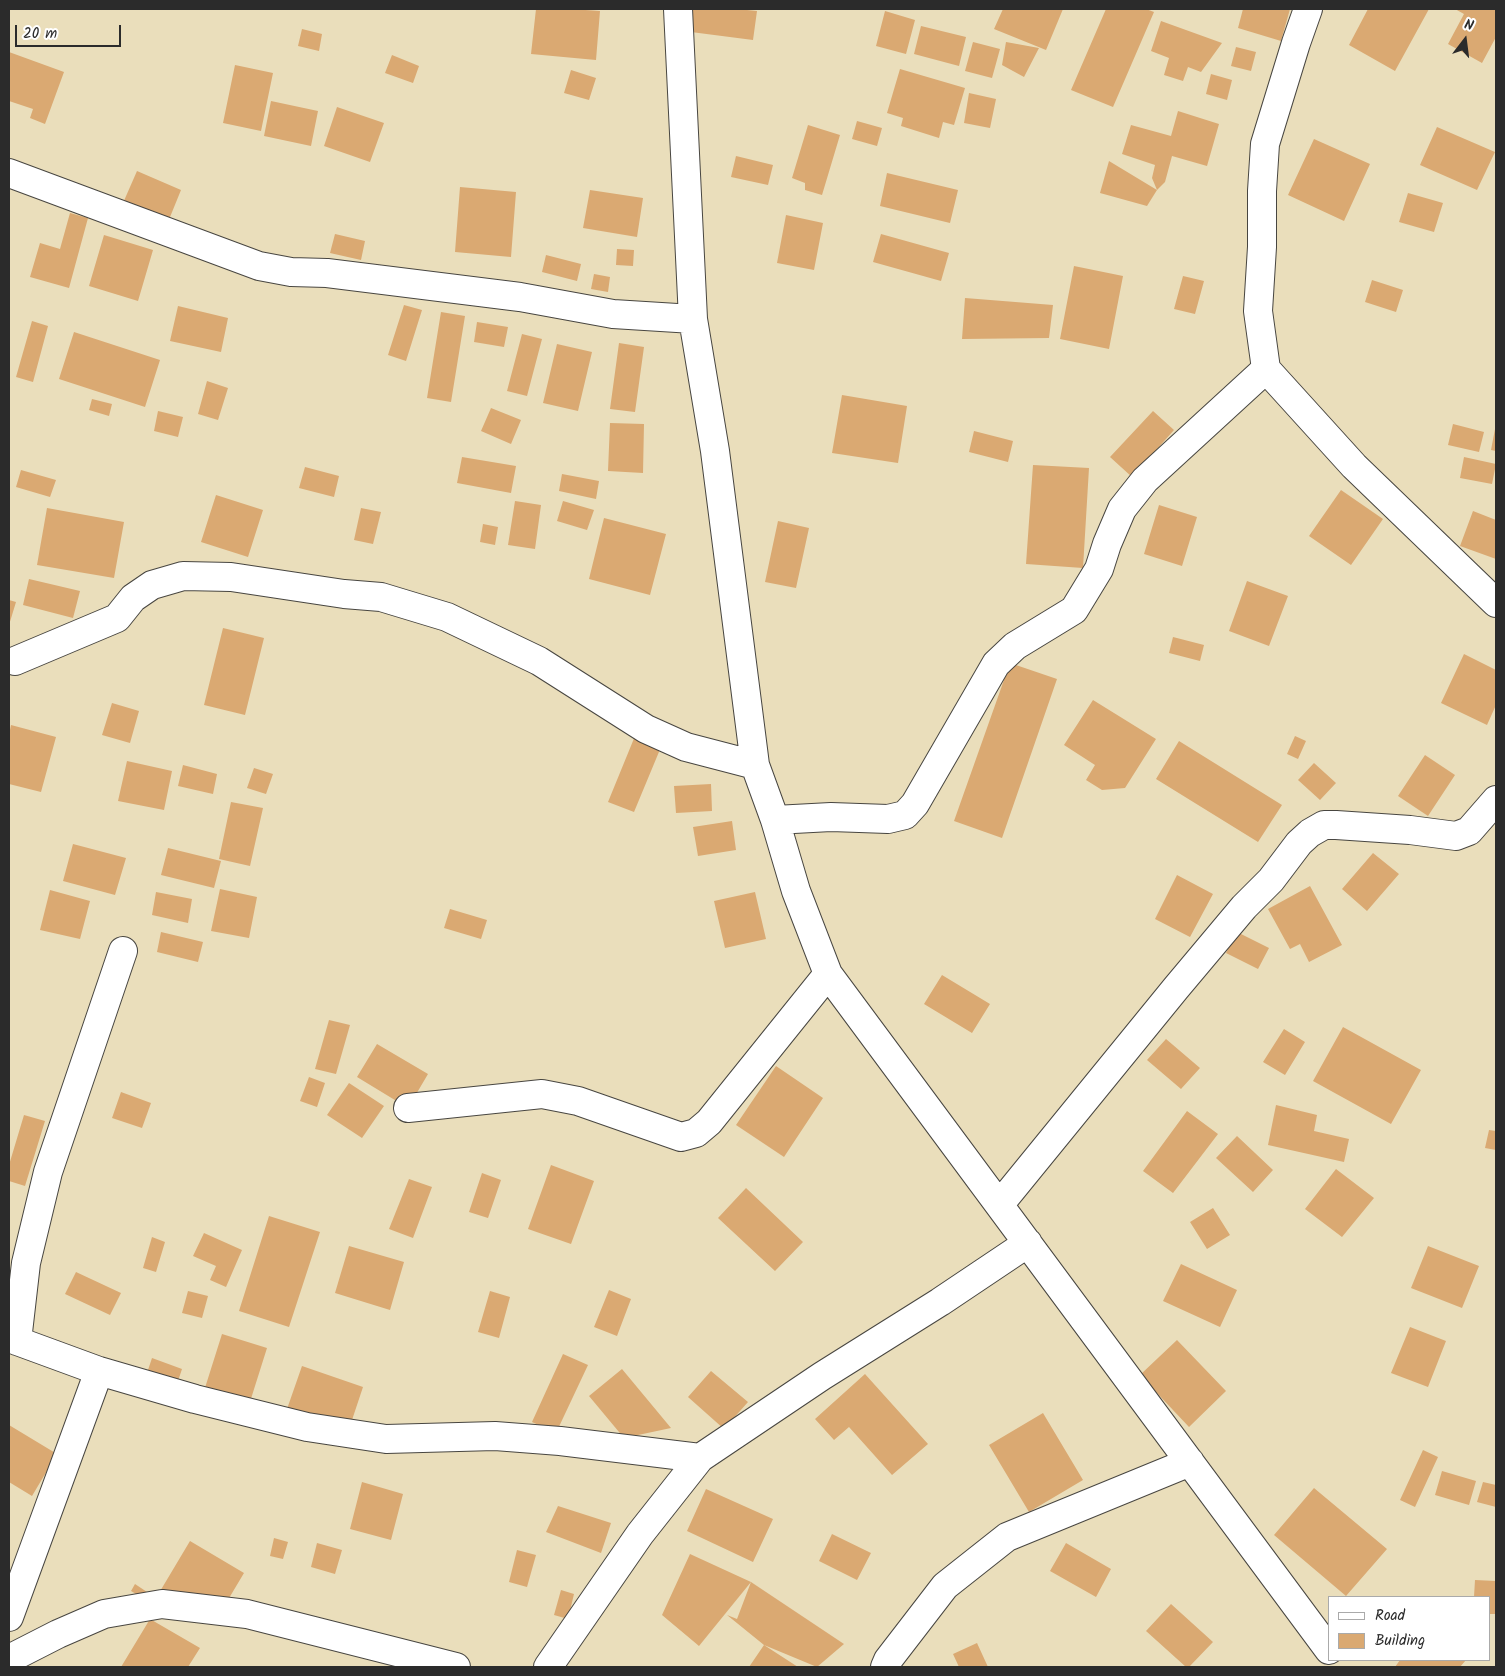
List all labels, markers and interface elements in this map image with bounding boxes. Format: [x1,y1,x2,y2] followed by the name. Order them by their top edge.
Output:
[1462,14,1476,37] text: N
[18,15,124,47] scale bar
[1440,15,1490,65] north arrow
[23,22,57,46] text: 20 m
[1328,1596,1490,1661] legend
[1375,1604,1405,1628] text: Road
[1375,1629,1425,1653] text: Building

